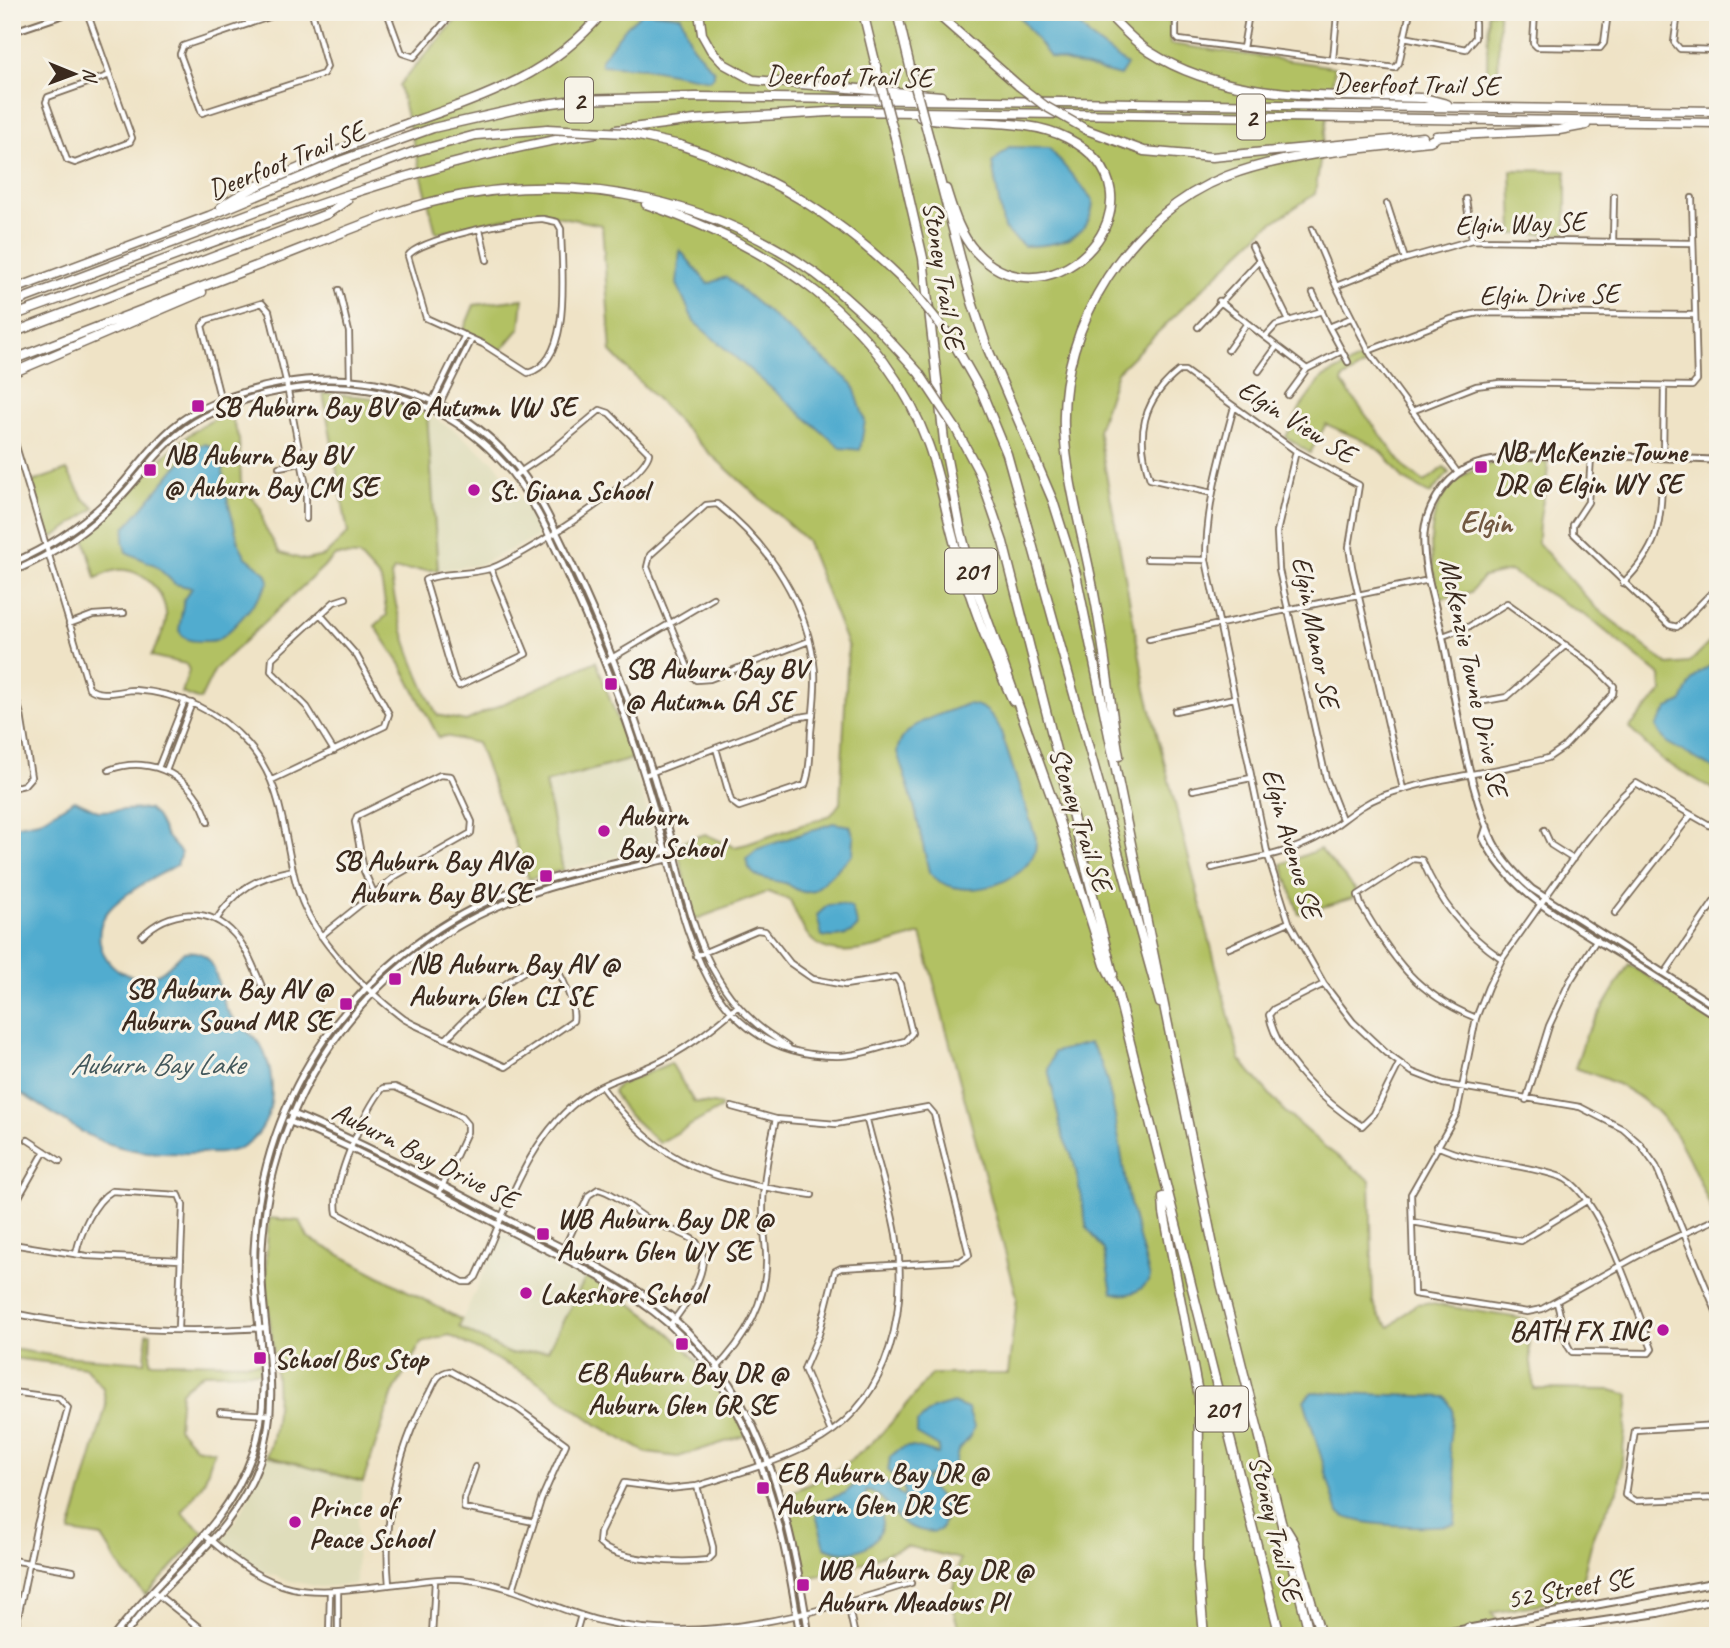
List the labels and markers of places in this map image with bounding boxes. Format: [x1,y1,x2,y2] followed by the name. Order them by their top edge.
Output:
[212,389,580,424] place label: SB Auburn Bay BV @ Autumn VW SE
[190,398,206,414] marker: SB Auburn Bay BV @ Autumn VW SE
[1495,434,1690,501] place label: NB McKenzie Towne DR @ Elgin WY SE
[164,437,382,504] place label: NB Auburn Bay BV @ Auburn Bay CM SE
[1473,459,1489,475] marker: NB McKenzie Towne DR @ Elgin WY SE
[142,462,158,478] marker: NB Auburn Bay BV @ Auburn Bay CM SE
[488,473,655,508] place label: St. Giana School
[466,482,482,498] marker: St. Giana School
[625,651,813,718] place label: SB Auburn Bay BV @ Autumn GA SE
[603,676,619,692] marker: SB Auburn Bay BV @ Autumn GA SE
[618,798,729,865] place label: Auburn Bay School
[596,823,612,839] marker: Auburn Bay School
[332,843,536,910] place label: SB Auburn Bay AV@ Auburn Bay BV SE
[538,868,554,884] marker: SB Auburn Bay AV@ Auburn Bay BV SE
[409,946,622,1013] place label: NB Auburn Bay AV @ Auburn Glen CI SE
[120,971,336,1038] place label: SB Auburn Bay AV @ Auburn Sound MR SE
[387,971,403,987] marker: NB Auburn Bay AV @ Auburn Glen CI SE
[338,996,354,1012] marker: SB Auburn Bay AV @ Auburn Sound MR SE
[557,1201,776,1268] place label: WB Auburn Bay DR @ Auburn Glen WY SE
[535,1226,551,1242] marker: WB Auburn Bay DR @ Auburn Glen WY SE
[540,1276,712,1311] place label: Lakeshore School
[518,1285,534,1301] marker: Lakeshore School
[1510,1313,1653,1348] place label: BATH FX INC
[1655,1322,1671,1338] marker: BATH FX INC
[674,1336,690,1352] marker: EB Auburn Bay DR @ Auburn Glen GR SE
[274,1341,430,1376] place label: School Bus Stop
[252,1350,268,1366] marker: School Bus Stop
[577,1355,790,1422] place label: EB Auburn Bay DR @ Auburn Glen GR SE
[777,1455,991,1522] place label: EB Auburn Bay DR @ Auburn Glen DR SE
[755,1480,771,1496] marker: EB Auburn Bay DR @ Auburn Glen DR SE
[309,1489,437,1556] place label: Prince of Peace School
[287,1514,303,1530] marker: Prince of Peace School
[817,1552,1036,1619] place label: WB Auburn Bay DR @ Auburn Meadows Pl
[795,1577,811,1593] marker: WB Auburn Bay DR @ Auburn Meadows Pl

